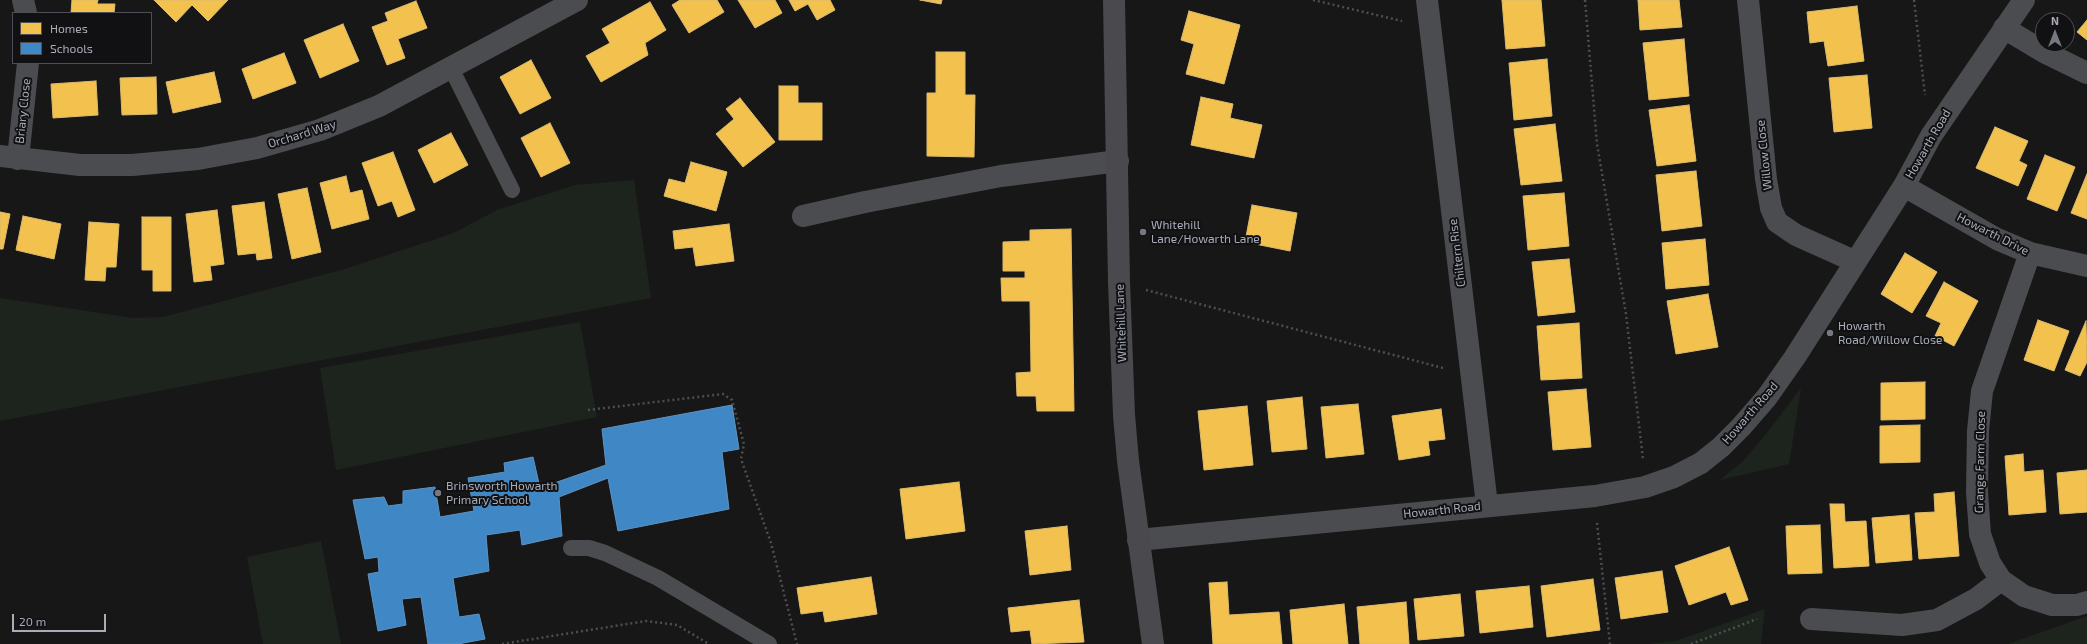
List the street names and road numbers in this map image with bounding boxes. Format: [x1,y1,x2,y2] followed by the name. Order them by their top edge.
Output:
[12,78,34,144] street label: Briary Close
[1902,107,1954,181] street label: Howarth Road
[266,117,338,151] street label: Orchard Way
[1753,119,1775,191] street label: Willow Close
[1955,210,2031,258] street label: Howarth Drive
[1446,218,1468,288] street label: Chiltern Rise
[1112,284,1130,362] street label: Whitehill Lane
[1719,379,1781,447] street label: Howarth Road
[1972,411,1988,513] street label: Grange Farm Close
[1403,499,1481,521] street label: Howarth Road

